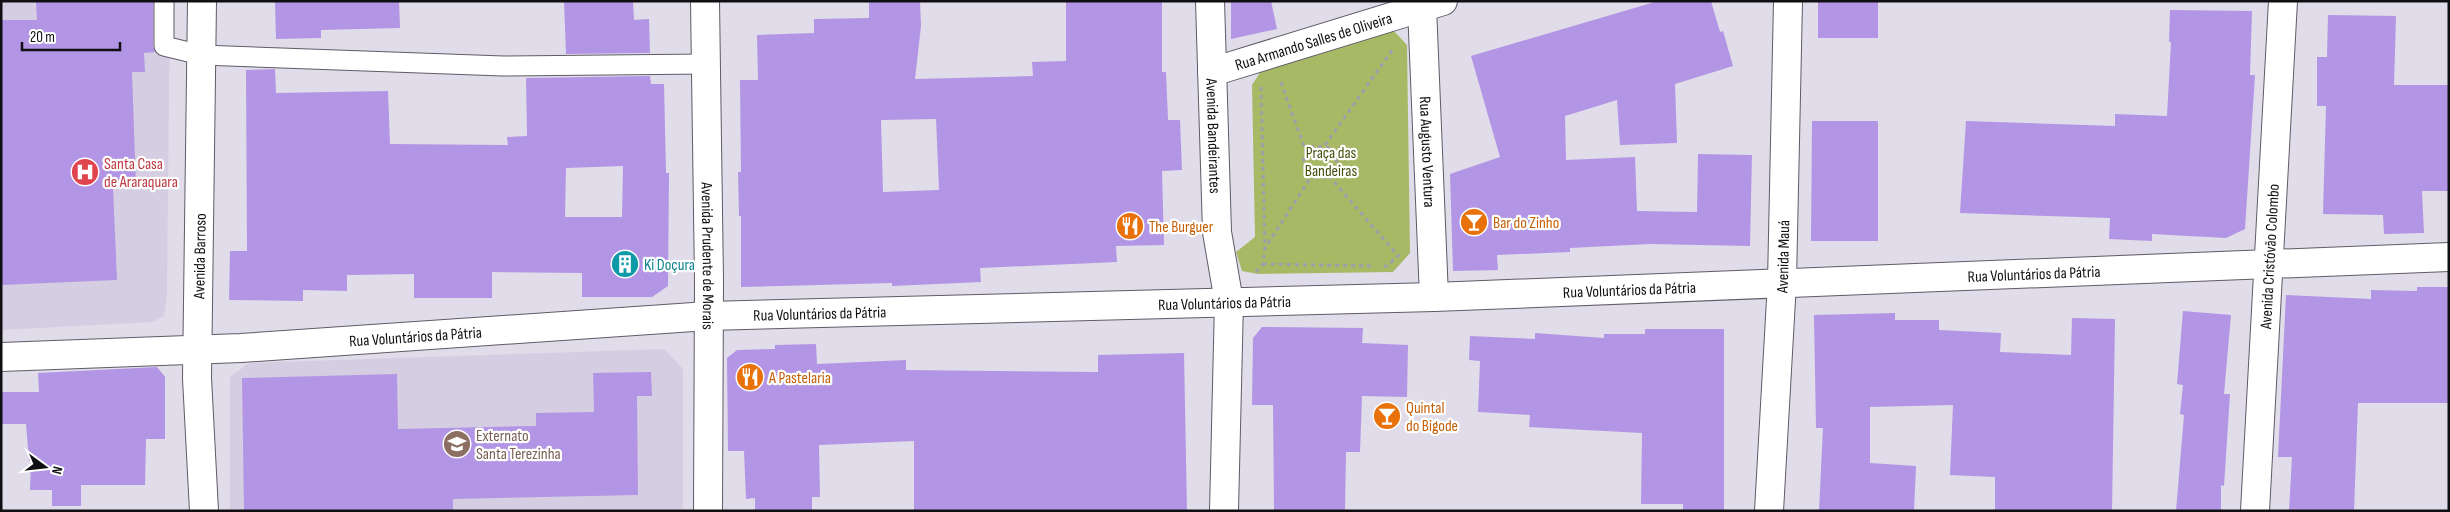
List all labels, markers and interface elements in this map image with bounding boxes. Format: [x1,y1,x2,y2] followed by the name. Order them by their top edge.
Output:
[1233,9,1395,75] street label: Rua Armando Salles de Oliveira
[22,20,120,52] scale bar
[30,28,55,47] text: 20 m
[1201,77,1224,194] street label: Avenida Bandeirantes
[1415,96,1438,208] street label: Rua Augusto Ventura
[1305,144,1358,181] park label: Praça das Bandeiras
[104,155,178,192] place label: Santa Casa de Araraquara
[70,157,100,187] hospital icon: Santa Casa de Araraquara
[697,181,717,330] street label: Avenida Prudente de Morais
[2257,183,2284,331] street label: Avenida Cristóvão Colombo
[1459,207,1489,237] bar icon: Bar do Zinho
[1115,211,1145,241] restaurant icon: The Burguer
[190,213,211,300] street label: Avenida Barroso
[1493,214,1559,233] place label: Bar do Zinho
[1149,218,1214,237] place label: The Burguer
[1773,220,1794,294] street label: Avenida Mauá
[610,249,640,279] building icon: Ki Doçura
[644,256,695,275] place label: Ki Doçura
[1967,263,2101,287] street label: Rua Voluntários da Pátria
[1563,279,1696,303] street label: Rua Voluntários da Pátria
[1158,293,1291,315] street label: Rua Voluntários da Pátria
[753,303,887,326] street label: Rua Voluntários da Pátria
[348,324,483,352] street label: Rua Voluntários da Pátria
[735,362,765,392] restaurant icon: A Pastelaria
[768,369,831,388] place label: A Pastelaria
[1406,399,1458,436] place label: Quintal do Bigode
[1372,401,1402,431] bar icon: Quintal do Bigode
[476,427,561,464] place label: Externato Santa Terezinha
[442,429,472,459] school or university icon: Externato Santa Terezinha
[20,442,70,492] north arrow
[48,464,66,476] text: N

